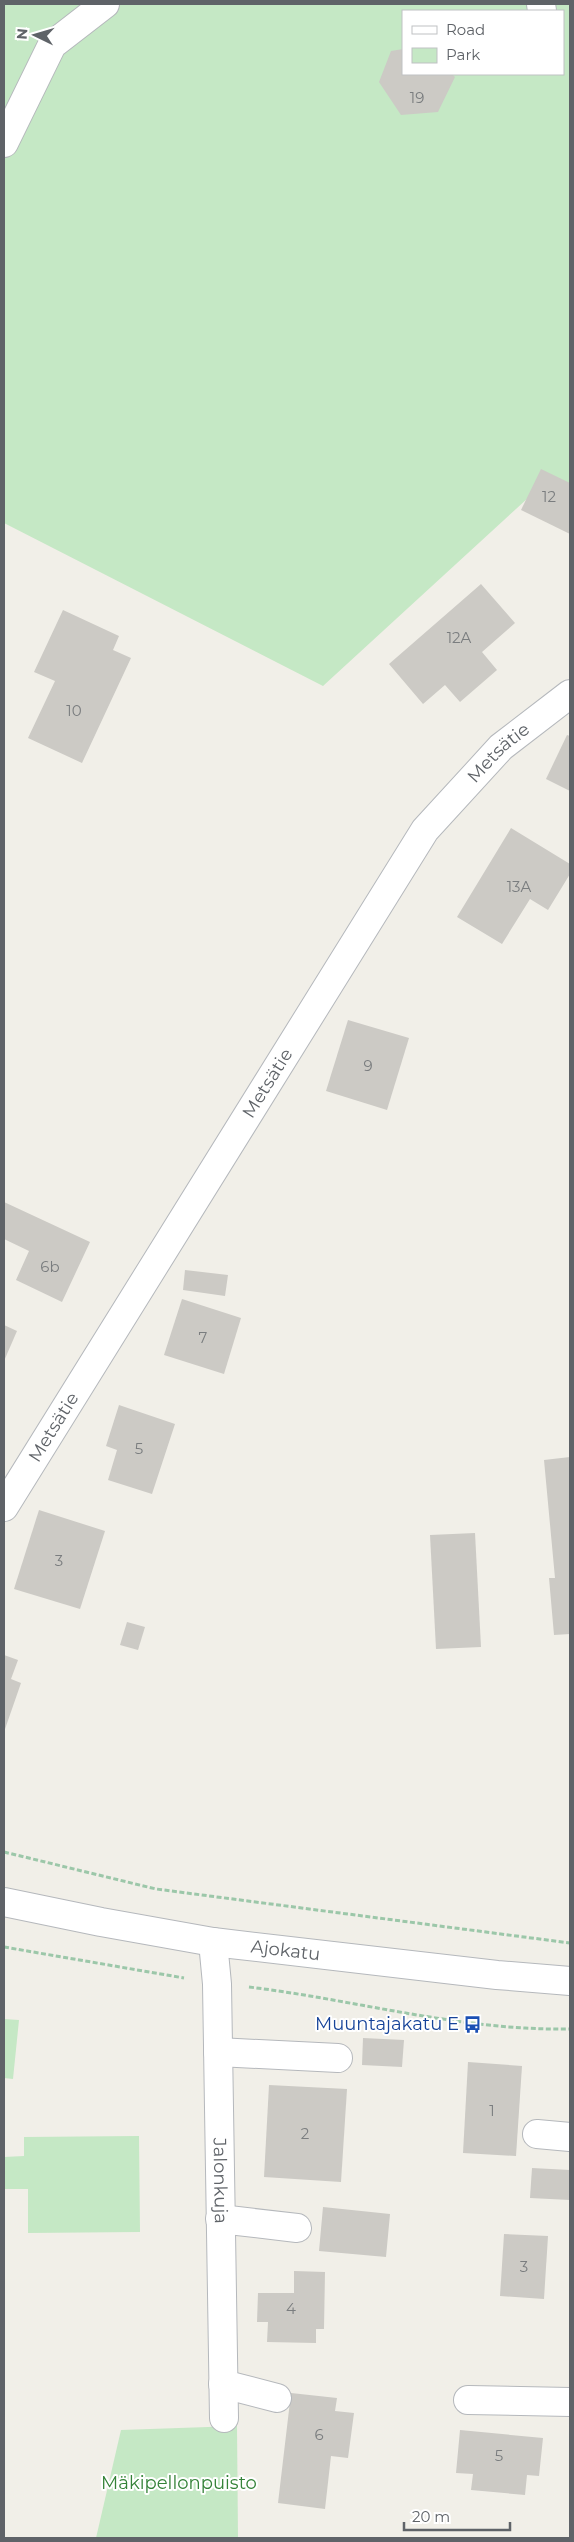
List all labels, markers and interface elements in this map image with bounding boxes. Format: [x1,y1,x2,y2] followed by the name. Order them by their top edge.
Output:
[10,10,60,60] north arrow
[402,10,564,75] legend
[446,20,485,39] text: Road
[13,27,32,40] text: N
[446,45,480,64] text: Park
[410,88,424,107] house number: 19
[542,487,556,506] house number: 12
[447,628,472,647] house number: 12A
[66,701,82,720] house number: 10
[463,718,534,787] street label: Metsätie
[507,877,532,896] house number: 13A
[238,1044,297,1122] street label: Metsätie
[363,1056,373,1075] house number: 9
[40,1257,60,1276] house number: 6b
[199,1328,208,1347] house number: 7
[24,1388,84,1466] street label: Metsätie
[135,1439,143,1458] house number: 5
[55,1551,63,1570] house number: 3
[250,1935,322,1965] street label: Ajokatu
[315,2013,459,2035] place label: Muuntajakatu E
[463,2014,483,2034] bus stop icon: Muuntajakatu E
[489,2101,495,2120] house number: 1
[301,2124,309,2143] house number: 2
[208,2136,232,2224] street label: Jalonkuja
[520,2257,528,2276] house number: 3
[286,2299,296,2318] house number: 4
[314,2425,324,2444] house number: 6
[495,2446,503,2465] house number: 5
[101,2472,257,2494] park label: Mäkipellonpuisto
[404,2500,510,2532] scale bar
[412,2507,450,2526] text: 20 m

